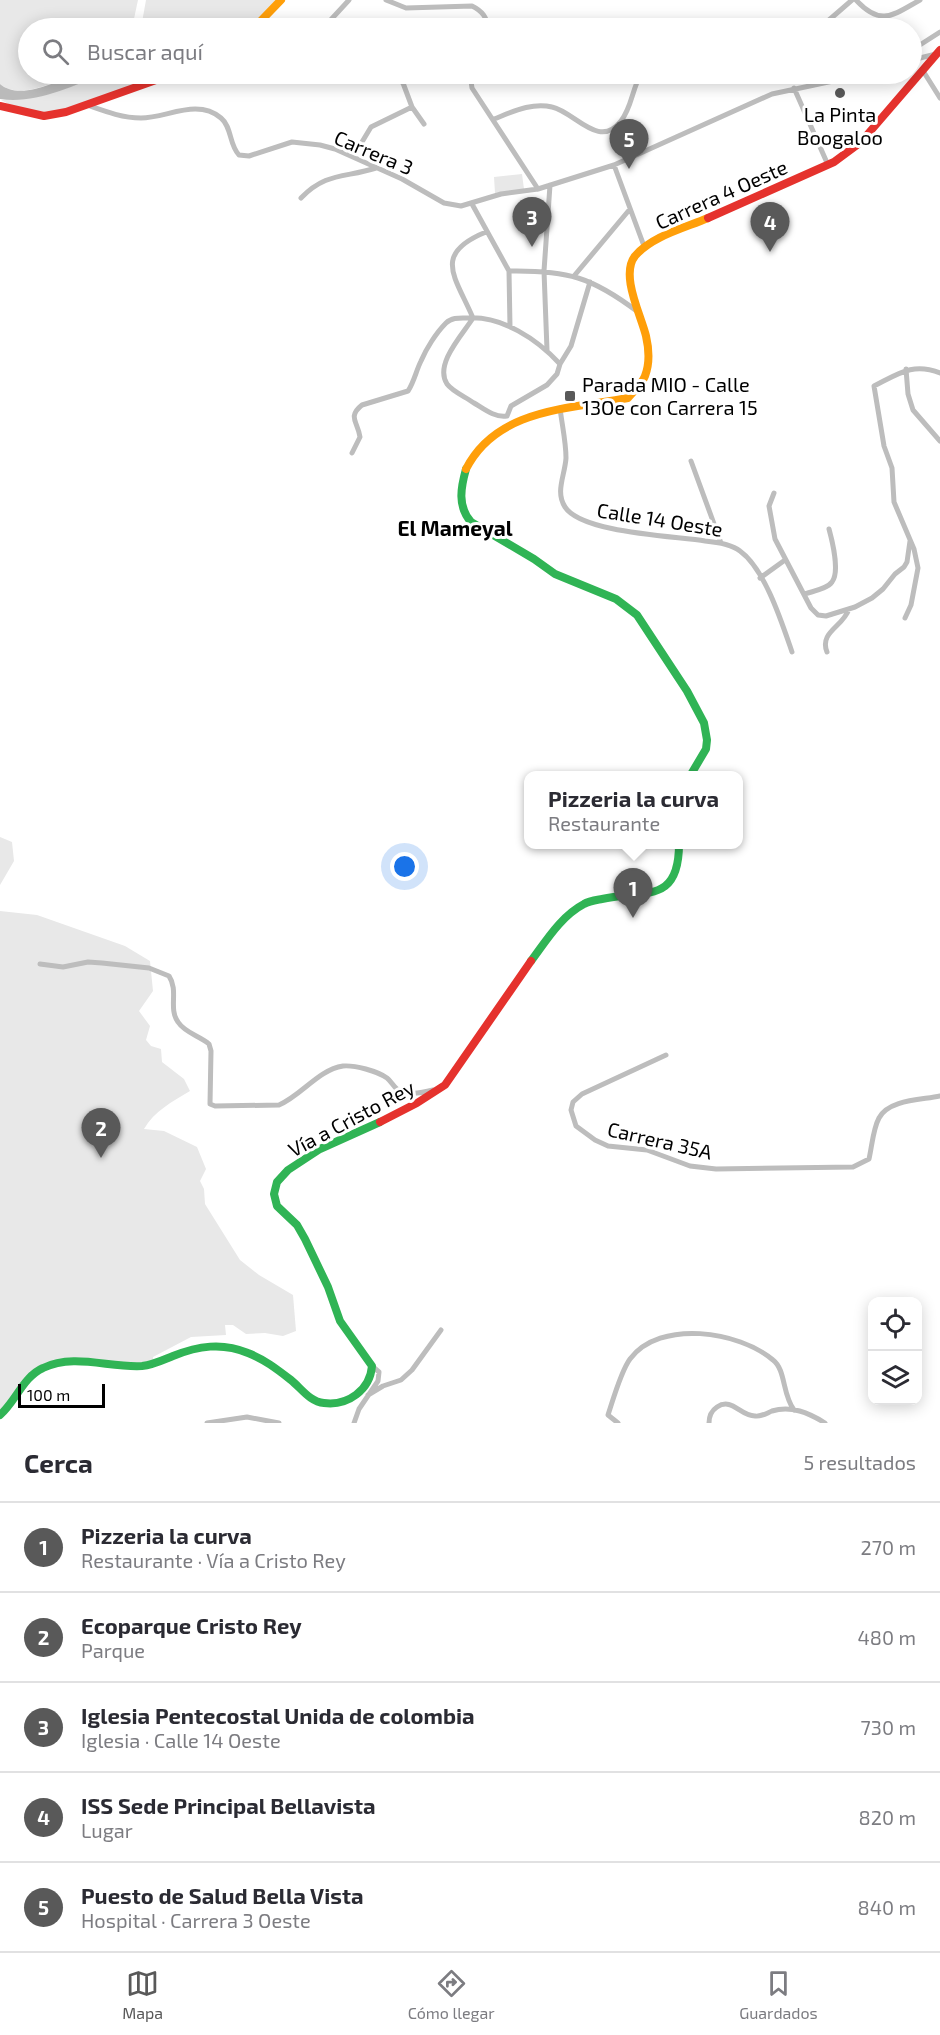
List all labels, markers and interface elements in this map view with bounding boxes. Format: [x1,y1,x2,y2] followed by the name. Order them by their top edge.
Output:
[18,18,922,84] search box
[39,35,72,68] icon: search
[87,38,203,64] text: Buscar aquí
[833,86,847,100] marker: La Pinta Boogaloo
[797,102,883,149] place label: La Pinta Boogaloo
[610,120,648,169] pin: 5
[331,125,417,179] street label: Carrera 3
[651,154,791,234] street label: Carrera 4 Oeste
[512,198,552,247] pin: 3
[750,202,790,252] pin: 4
[582,372,758,419] place label: Parada MIO - Calle 13Oe con Carrera 15
[563,389,577,403] marker: Parada MIO - Calle 13Oe con Carrera 15
[595,497,725,541] street label: Calle 14 Oeste
[397,515,513,541] district label: El Mameyal
[524,771,743,849] popup
[548,785,719,811] text: Pizzeria la curva
[548,811,660,835] text: Restaurante
[390,852,419,881] your location
[614,868,652,918] pin: 1
[284,1074,419,1161] street label: Vía a Cristo Rey
[82,1108,120,1158] pin: 2
[605,1116,715,1164] street label: Carrera 35A
[868,1297,922,1405] map controls
[868,1297,922,1351] button: locate
[868,1351,922,1405] button: layers
[18,1381,105,1408] scale bar
[27,1385,70,1404] text: 100 m
[24,1447,93,1478] text: Cerca
[803,1450,916,1474] text: 5 resultados
[81,1522,252,1548] text: Pizzeria la curva
[39,1535,48,1559] text: 1
[860,1535,916,1559] text: 270 m
[81,1548,346,1572] text: Restaurante · Vía a Cristo Rey
[81,1612,302,1638] text: Ecoparque Cristo Rey
[38,1625,49,1649] text: 2
[858,1625,916,1649] text: 480 m
[81,1638,145,1662] text: Parque
[81,1702,475,1728] text: Iglesia Pentecostal Unida de colombia
[38,1715,49,1739] text: 3
[861,1715,916,1739] text: 730 m
[81,1728,281,1752] text: Iglesia · Calle 14 Oeste
[81,1792,375,1818] text: ISS Sede Principal Bellavista
[37,1805,50,1829] text: 4
[859,1805,916,1829] text: 820 m
[81,1818,133,1842] text: Lugar
[81,1882,363,1908] text: Puesto de Salud Bella Vista
[38,1895,49,1919] text: 5
[858,1895,916,1919] text: 840 m
[81,1908,311,1932] text: Hospital · Carrera 3 Oeste
[122,1967,163,2022] tab: Mapa
[408,1967,495,2022] tab: Cómo llegar
[739,1967,818,2022] tab: Guardados

